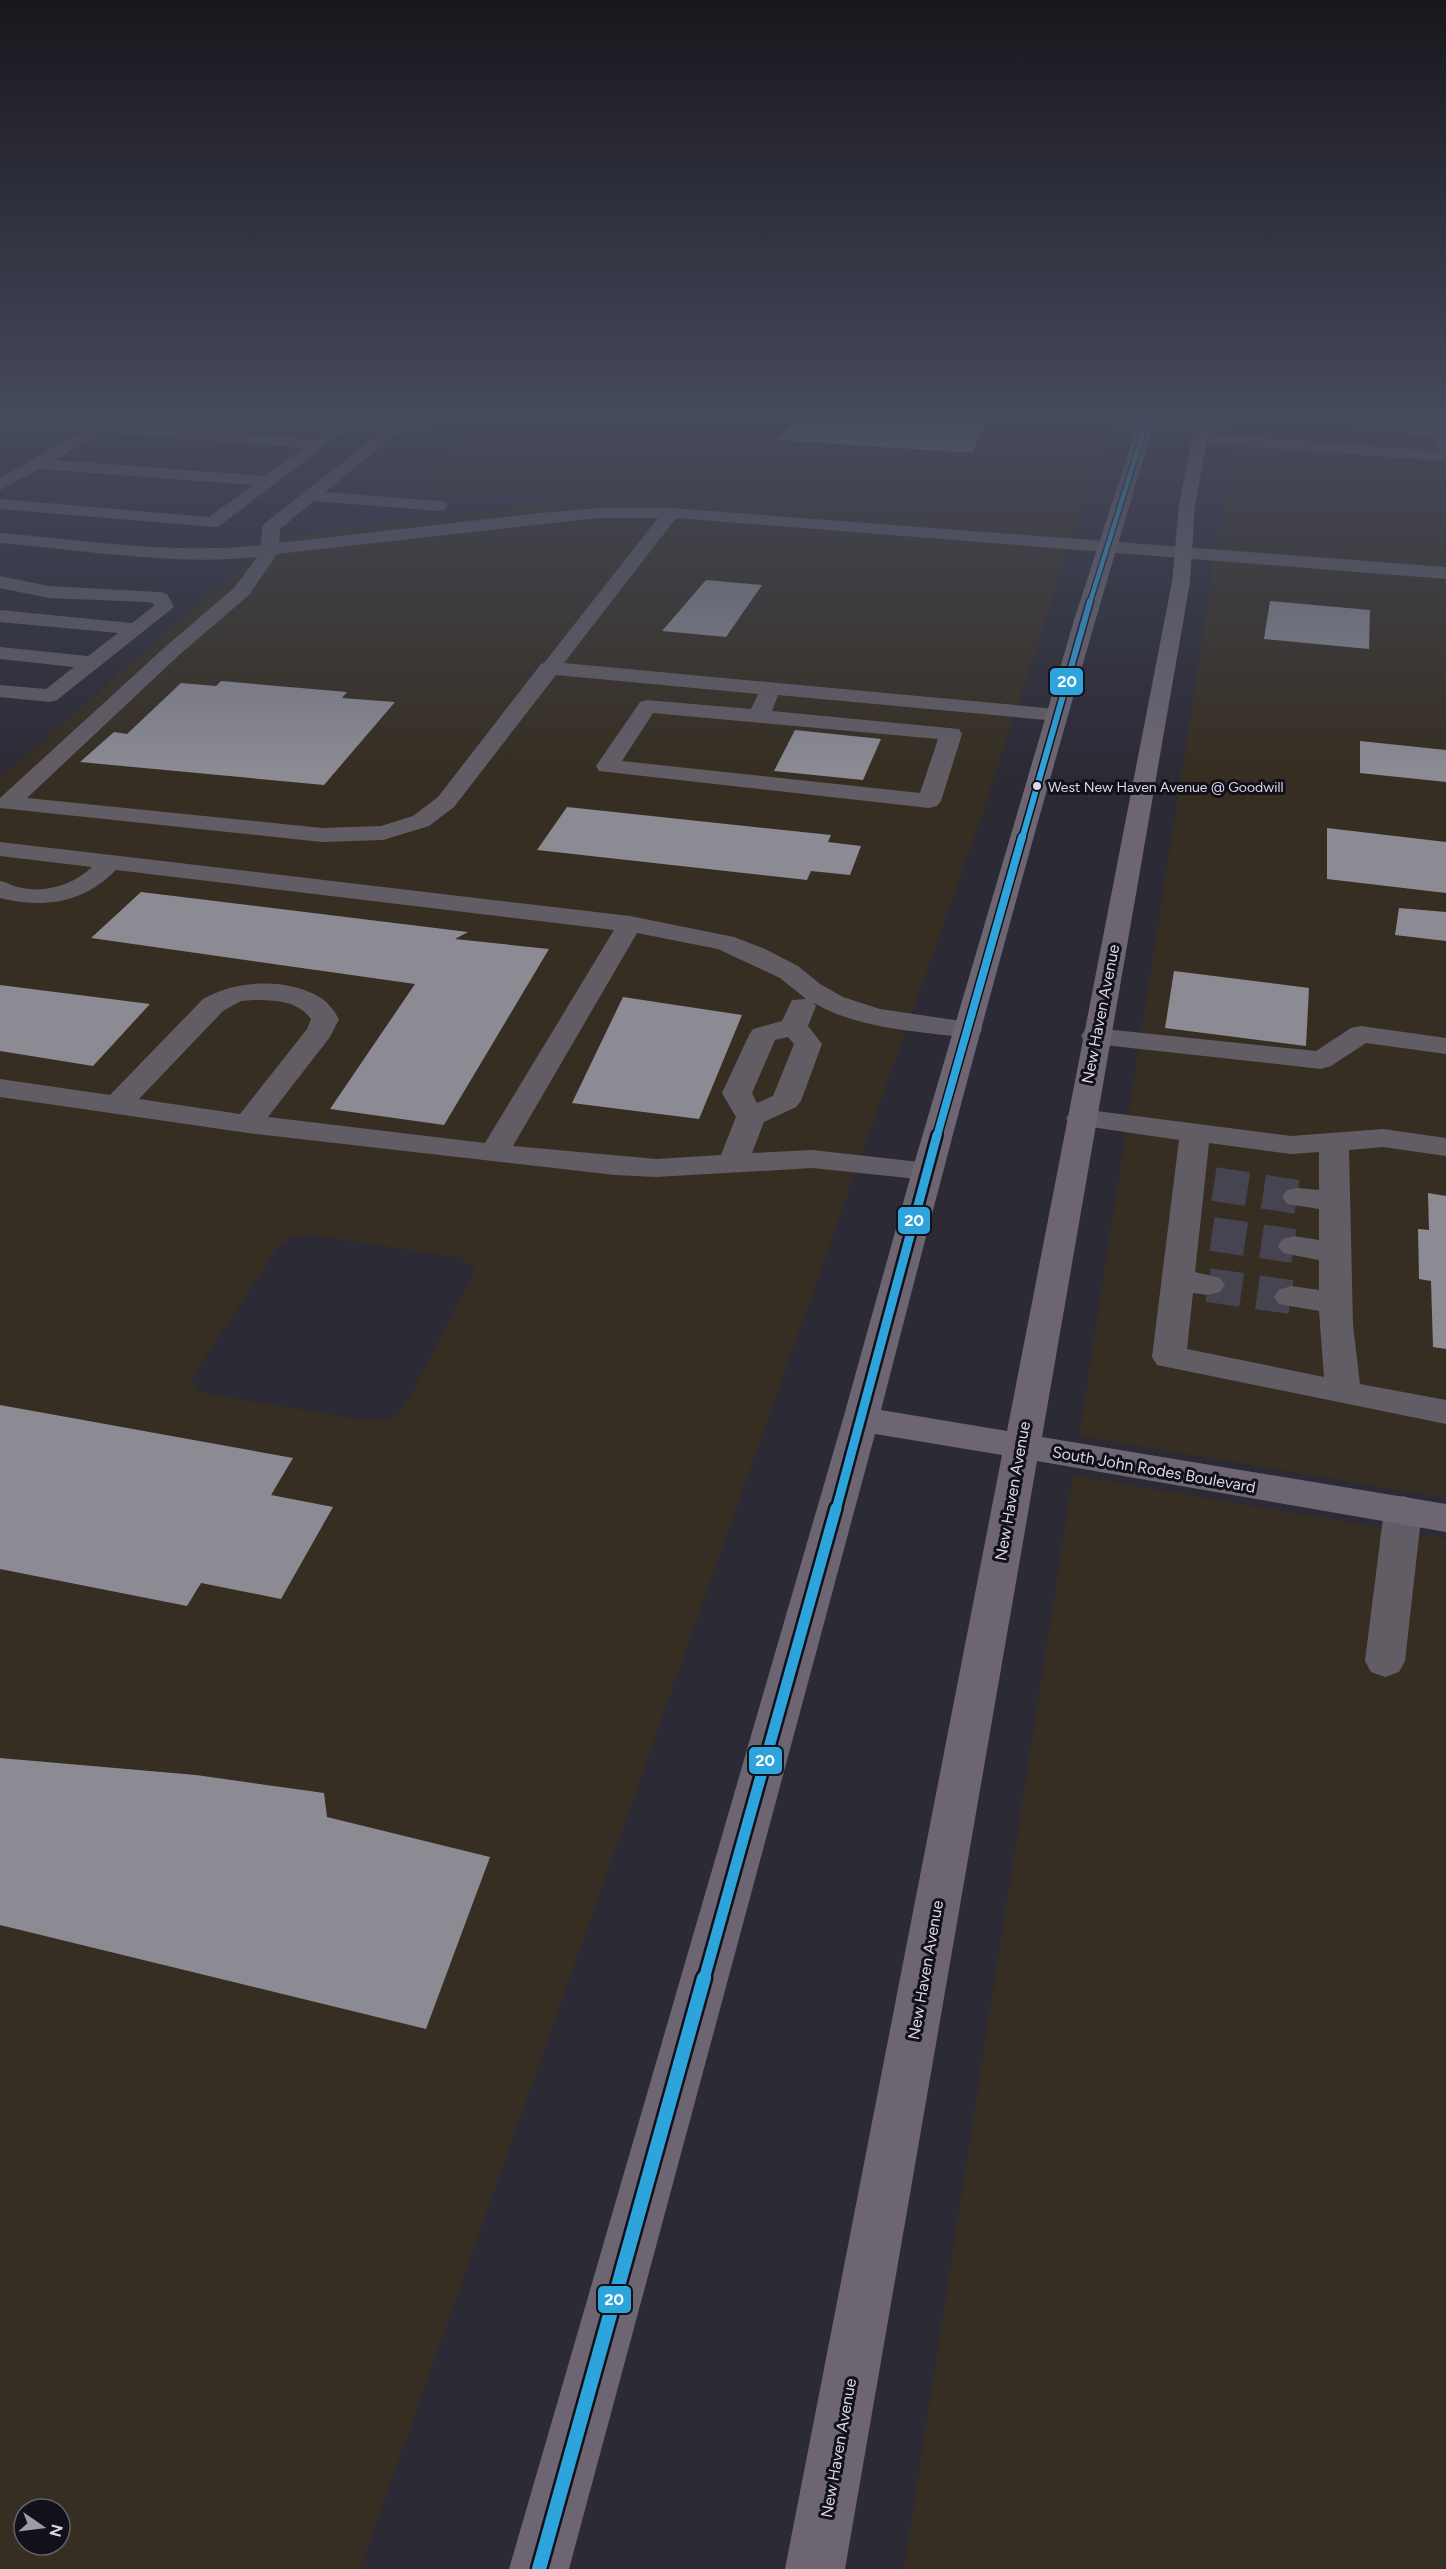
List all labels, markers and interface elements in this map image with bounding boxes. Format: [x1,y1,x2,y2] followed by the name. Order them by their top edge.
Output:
[1049,667,1084,696] line badge: 20
[1057,672,1077,691] text: 20
[1048,779,1284,796] place label: West New Haven Avenue @ Goodwill
[1031,780,1043,792] marker: West New Haven Avenue @ Goodwill
[1078,943,1123,1085] street label: New Haven Avenue
[897,1206,931,1235] line badge: 20
[904,1211,924,1230] text: 20
[991,1420,1034,1562] street label: New Haven Avenue
[1051,1442,1257,1497] street label: South John Rodes Boulevard
[748,1746,783,1775] line badge: 20
[755,1751,775,1770] text: 20
[904,1899,947,2041] street label: New Haven Avenue
[597,2285,632,2314] line badge: 20
[604,2290,624,2309] text: 20
[817,2377,860,2519] street label: New Haven Avenue
[12,2497,72,2557] north arrow
[45,2522,67,2539] text: N

